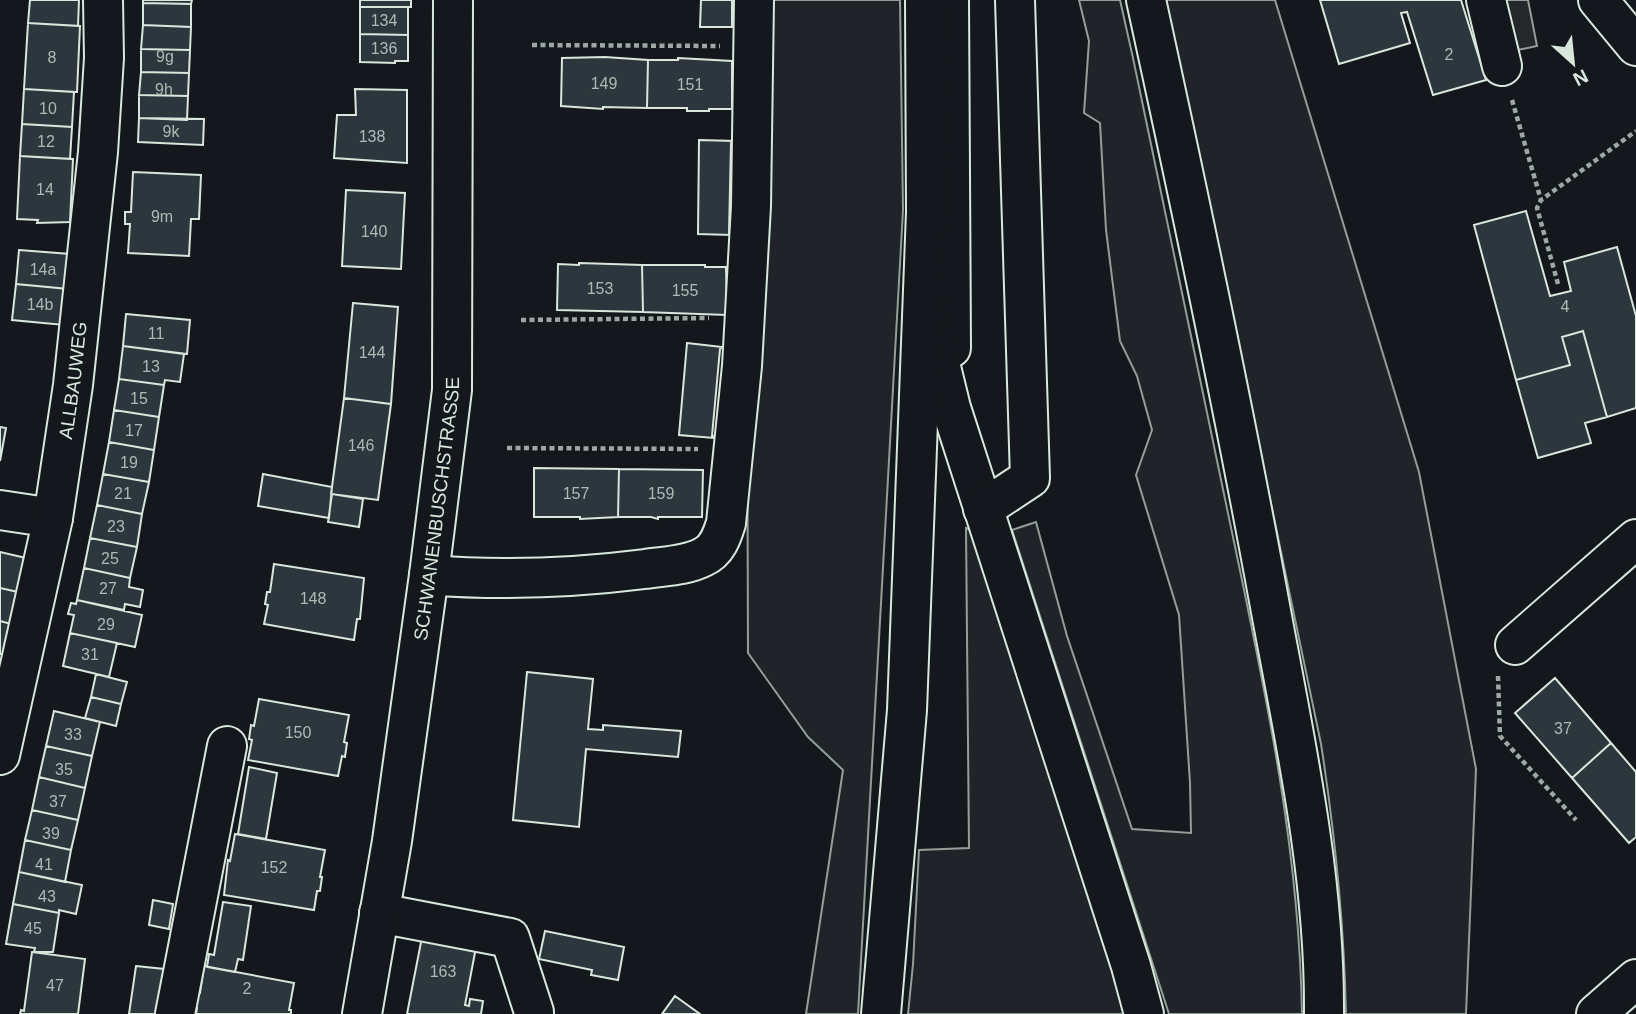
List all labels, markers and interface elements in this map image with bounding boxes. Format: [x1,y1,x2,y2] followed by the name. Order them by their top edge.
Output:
[371,12,397,29] house number: 134
[1538,28,1608,98] north arrow
[371,40,397,57] house number: 136
[1445,46,1454,63] house number: 2
[156,48,174,65] house number: 9g
[48,49,57,66] house number: 8
[1570,65,1591,90] text: N
[591,75,617,92] house number: 149
[677,76,703,93] house number: 151
[155,81,173,98] house number: 9h
[39,100,57,117] house number: 10
[163,123,180,140] house number: 9k
[359,128,385,145] house number: 138
[37,133,55,150] house number: 12
[36,181,54,198] house number: 14
[151,208,173,225] house number: 9m
[361,223,387,240] house number: 140
[30,261,56,278] house number: 14a
[587,280,613,297] house number: 153
[672,282,698,299] house number: 155
[27,296,53,313] house number: 14b
[1561,298,1570,315] house number: 4
[55,320,91,441] street label: ALLBAUWEG
[148,325,164,342] house number: 11
[359,344,385,361] house number: 144
[142,358,160,375] house number: 13
[410,377,463,642] street label: SCHWANENBUSCHSTRASSE
[130,390,148,407] house number: 15
[125,422,143,439] house number: 17
[348,437,374,454] house number: 146
[120,454,138,471] house number: 19
[114,485,132,502] house number: 21
[563,485,589,502] house number: 157
[648,485,674,502] house number: 159
[107,518,125,535] house number: 23
[101,550,119,567] house number: 25
[99,580,117,597] house number: 27
[300,590,326,607] house number: 148
[97,616,115,633] house number: 29
[81,646,99,663] house number: 31
[1554,720,1572,737] house number: 37
[285,724,311,741] house number: 150
[64,726,82,743] house number: 33
[55,761,73,778] house number: 35
[49,793,67,810] house number: 37
[42,825,60,842] house number: 39
[35,856,53,873] house number: 41
[261,859,287,876] house number: 152
[38,888,56,905] house number: 43
[24,920,42,937] house number: 45
[430,963,456,980] house number: 163
[46,977,64,994] house number: 47
[243,980,252,997] house number: 2

